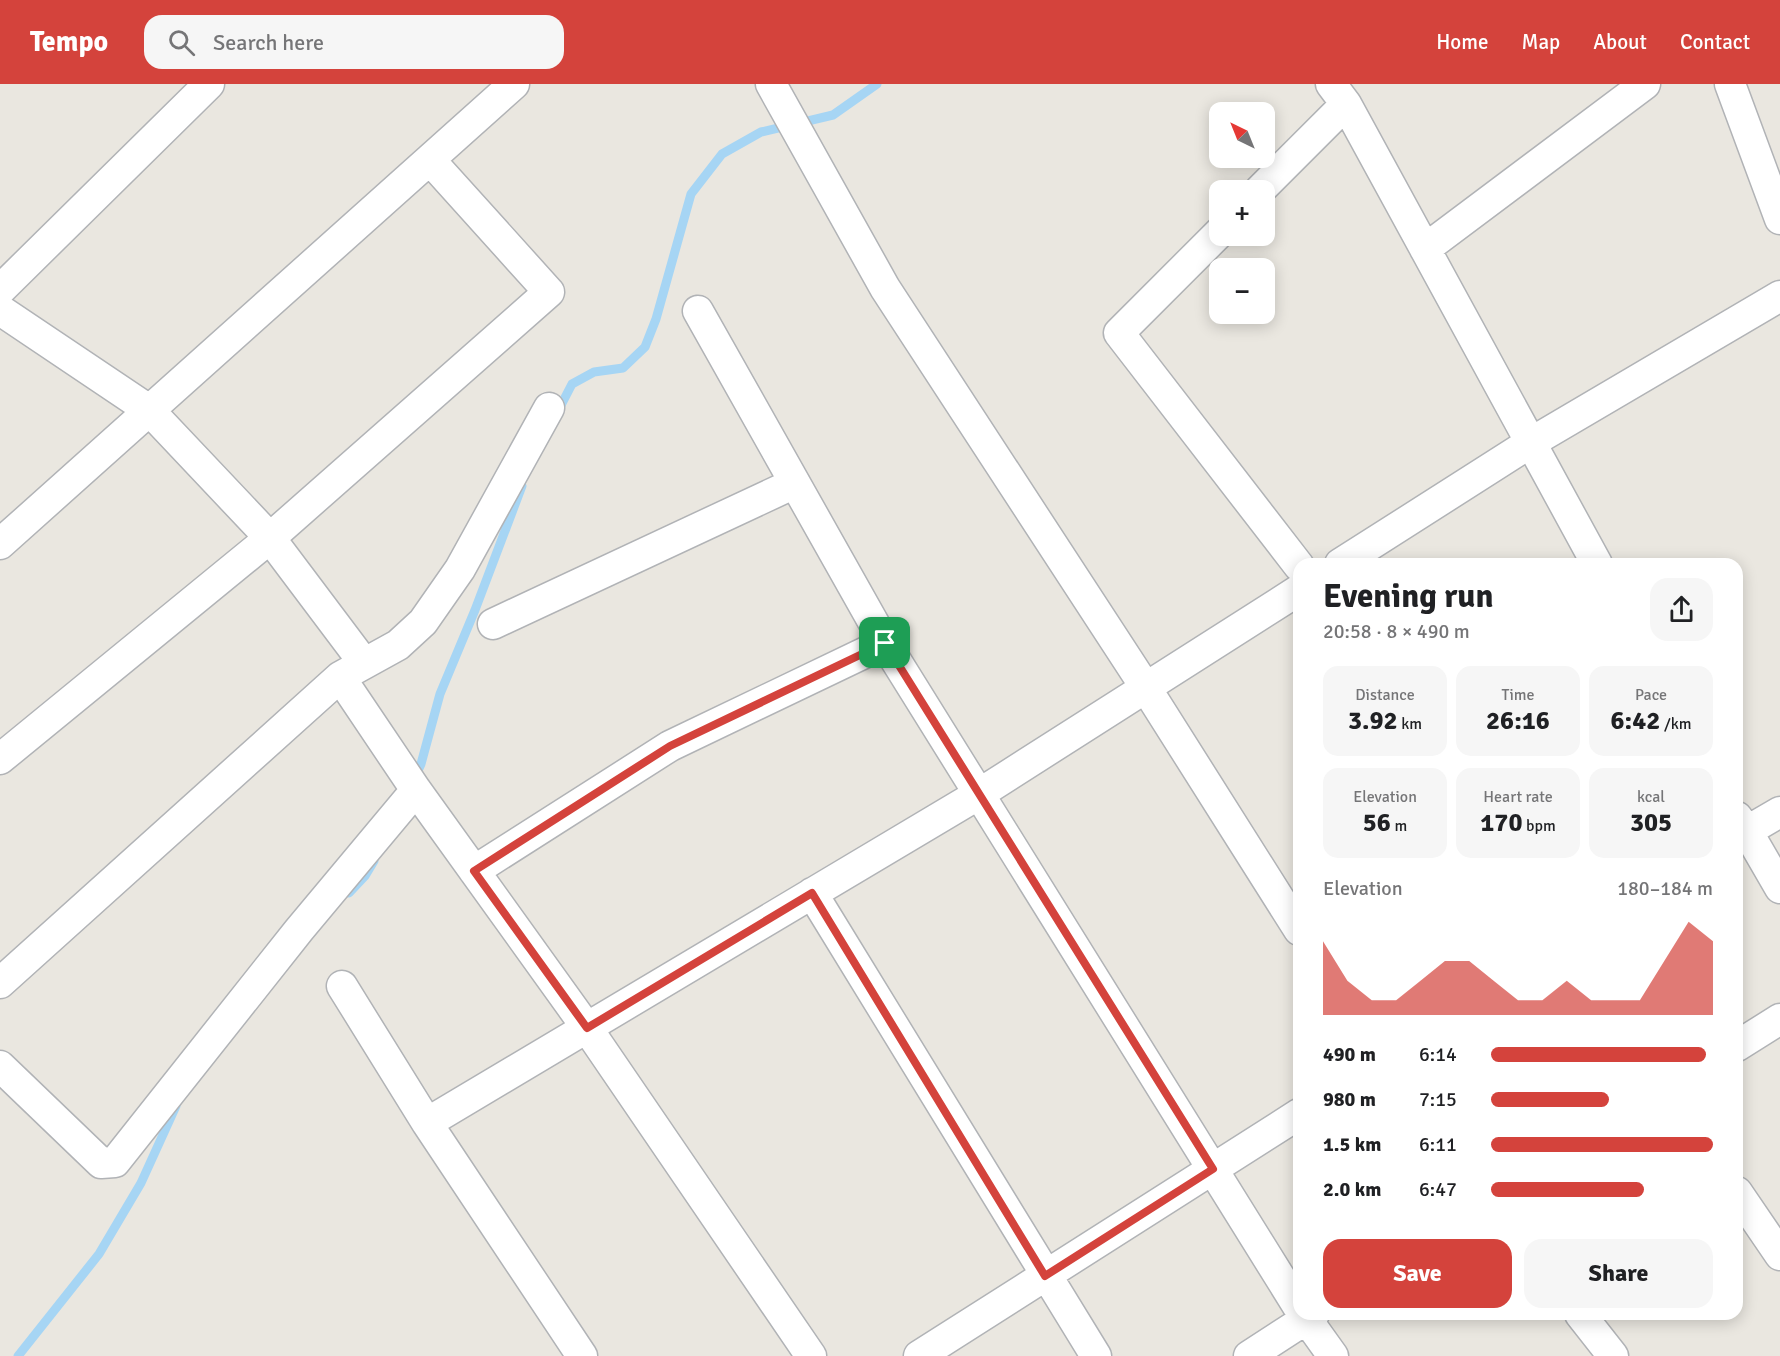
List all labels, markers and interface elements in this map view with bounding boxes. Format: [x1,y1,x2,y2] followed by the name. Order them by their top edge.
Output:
[144,15,564,69] search box
[30,25,108,59] text: Tempo
[165,26,198,59] icon: search
[213,29,324,56] text: Search here
[1436,29,1489,55] text: Home
[1522,29,1560,55] text: Map
[1593,29,1647,55] text: About
[1680,29,1750,55] text: Contact
[1209,102,1275,168] north arrow
[1209,102,1275,324] map controls
[1209,180,1275,246] button: +
[1209,258,1275,324] button: −
[1323,576,1493,617] text: Evening run
[1650,578,1713,641] button: share
[859,617,910,668] pin
[1323,619,1470,644] text: 20:58 · 8 × 490 m
[868,626,901,659] icon: arrive
[1355,685,1415,705] text: Distance
[1502,685,1534,705] text: Time
[1635,685,1667,705] text: Pace
[1348,705,1398,737] text: 3.92
[1486,705,1550,737] text: 26:16
[1611,705,1660,737] text: 6:42
[1398,714,1422,734] text: km
[1660,714,1691,734] text: /km
[1353,787,1417,807] text: Elevation
[1483,787,1553,807] text: Heart rate
[1637,787,1665,807] text: kcal
[1363,807,1391,839] text: 56
[1480,807,1522,839] text: 170
[1630,807,1672,839] text: 305
[1391,816,1407,836] text: m
[1522,816,1556,836] text: bpm
[1323,876,1403,901] text: Elevation
[1617,876,1713,901] text: 180–184 m
[1323,1042,1376,1067] text: 490 m
[1419,1042,1457,1067] text: 6:14
[1323,1087,1376,1112] text: 980 m
[1419,1087,1457,1112] text: 7:15
[1323,1132,1381,1157] text: 1.5 km
[1419,1132,1457,1157] text: 6:11
[1323,1177,1381,1202] text: 2.0 km
[1419,1177,1457,1202] text: 6:47
[1323,1239,1512,1308] button: Save
[1524,1239,1713,1308] button: Share

